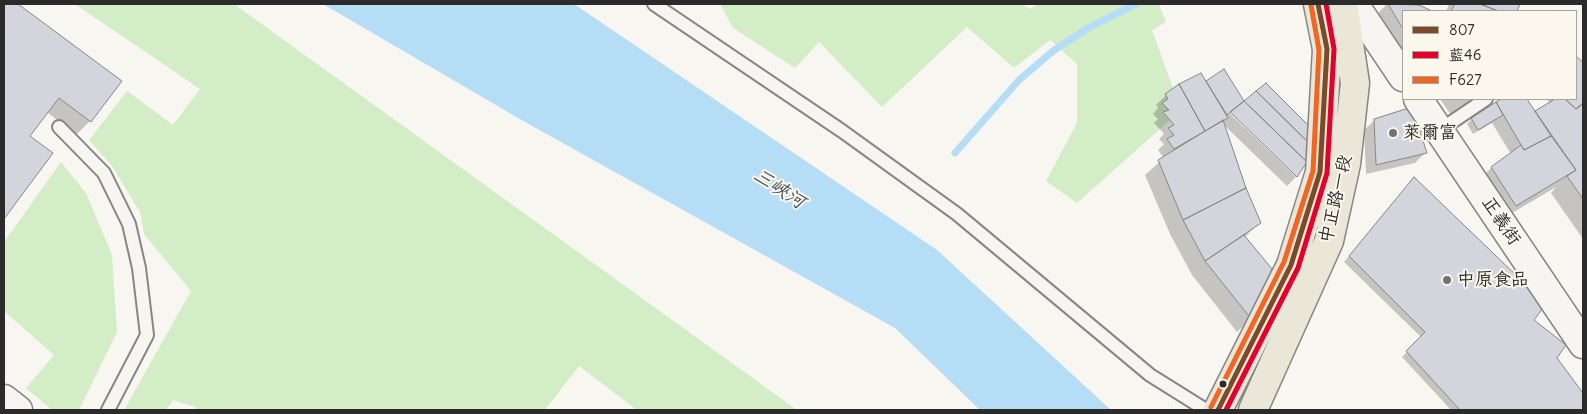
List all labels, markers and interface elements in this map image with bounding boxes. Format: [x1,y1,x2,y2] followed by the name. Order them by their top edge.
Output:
[1402,10,1577,100] legend
[1449,20,1475,39] text: 807
[1449,45,1481,64] text: 藍46
[1449,70,1482,89] text: F627
[1403,122,1457,144] place label: 萊爾富
[1387,127,1399,139] marker: 萊爾富
[1315,153,1357,245] street label: 中正路一段
[749,164,809,214] water label: 三峽河
[1477,193,1525,249] street label: 正義街
[1457,269,1529,291] place label: 中原食品
[1441,274,1453,286] marker: 中原食品
[1218,379,1228,389] unlabelled marker

